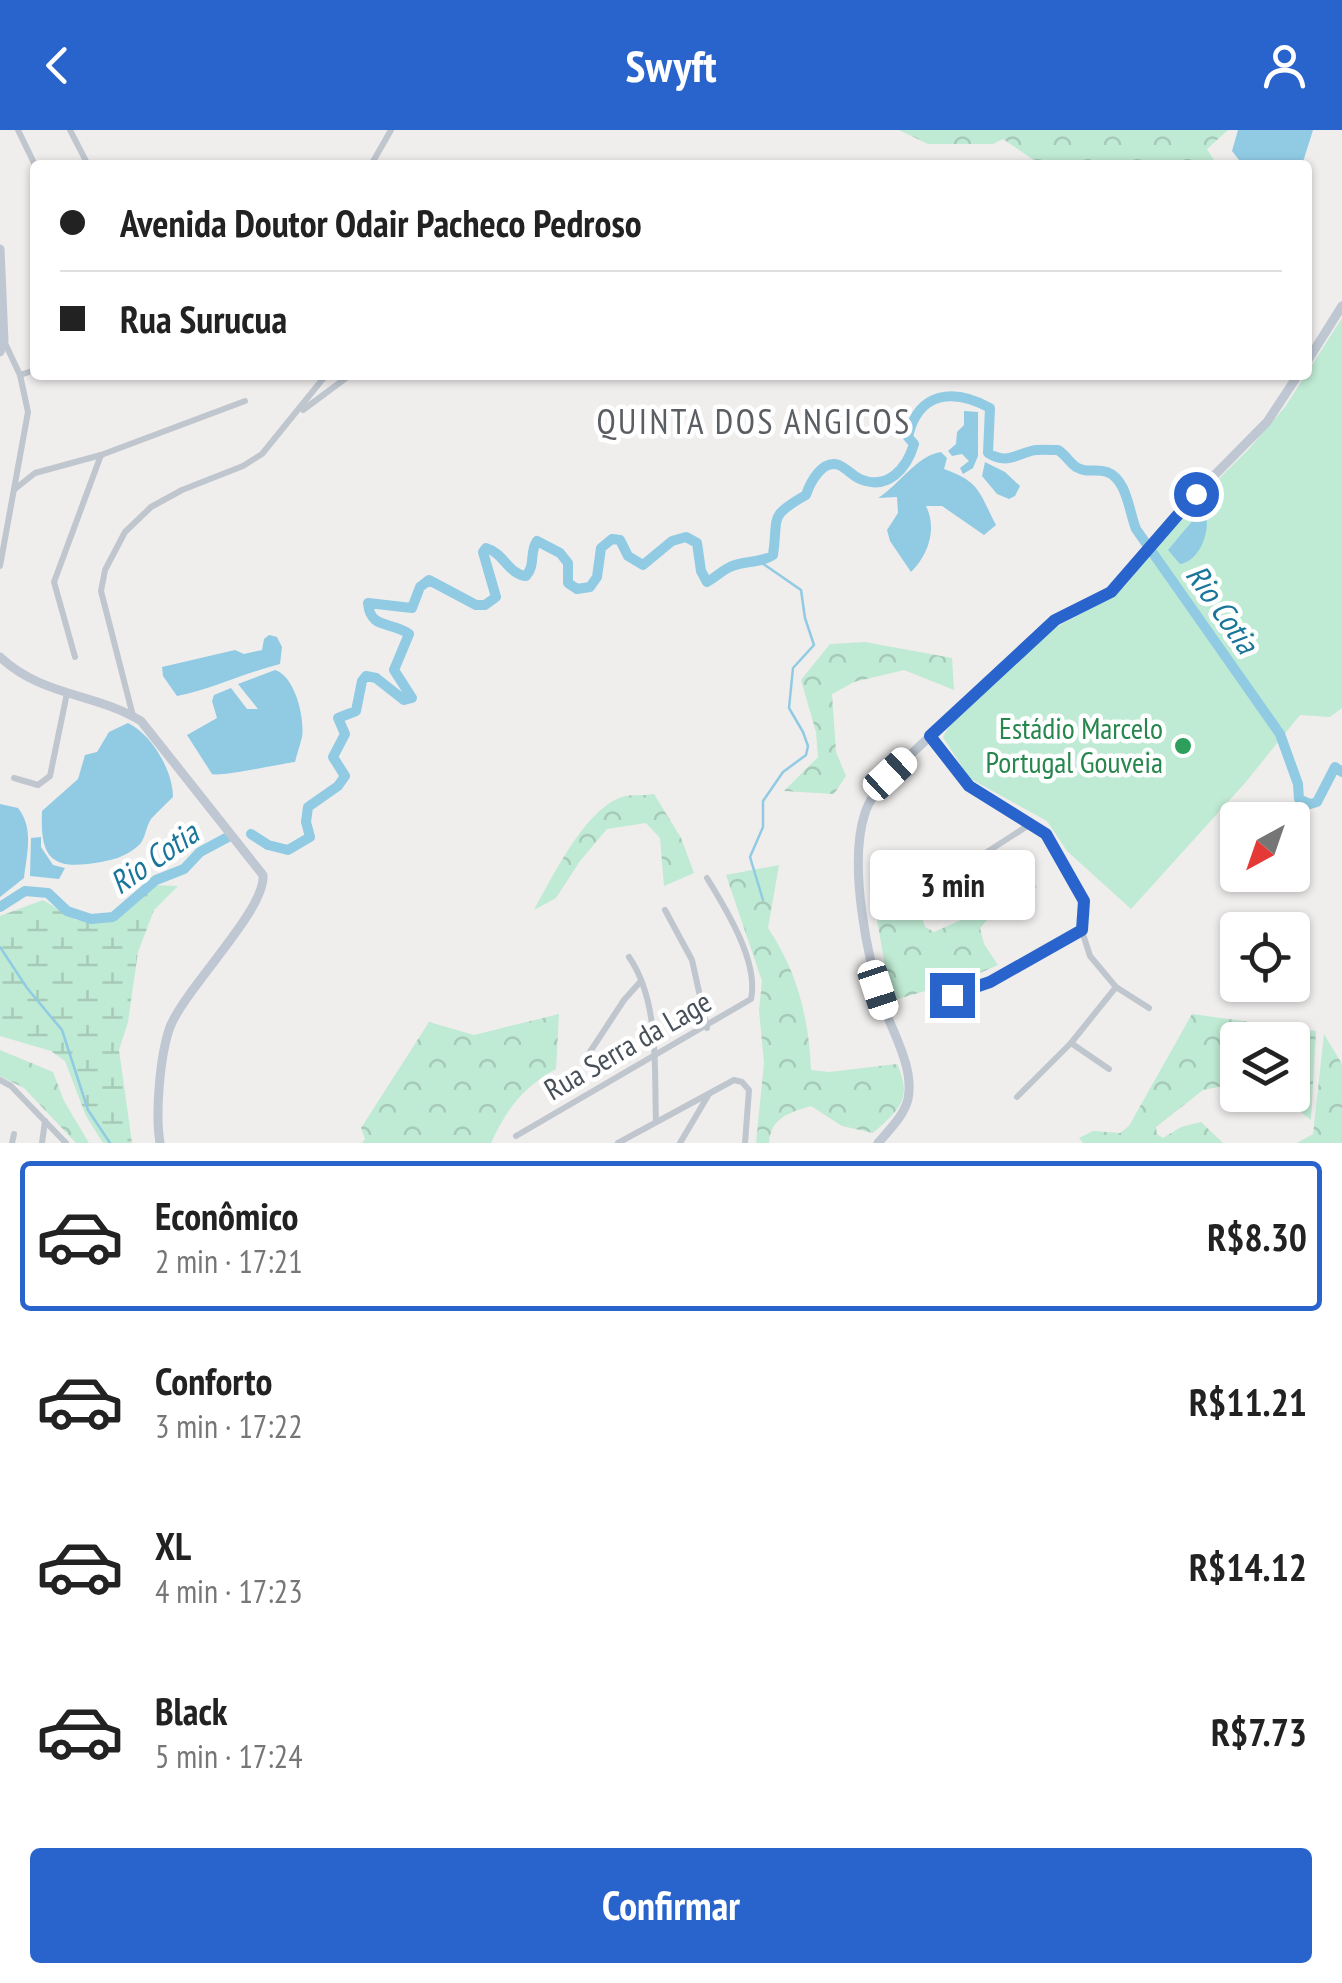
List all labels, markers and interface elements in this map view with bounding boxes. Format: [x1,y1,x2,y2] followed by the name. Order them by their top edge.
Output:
[626,36,717,94] text: Swyft
[30,38,85,93] icon: back
[1257,38,1312,93] icon: person
[120,198,642,247] text: Avenida Doutor Odair Pacheco Pedroso
[120,294,287,343] text: Rua Surucua
[596,398,912,444] district label: QUINTA DOS ANGICOS
[1174,472,1219,517] route start
[1177,556,1270,663] water label: Rio Cotia
[986,708,1163,781] place label: Estádio Marcelo Portugal Gouveia
[1172,735,1194,757] marker: Estádio Marcelo Portugal Gouveia
[858,743,922,805] car
[1220,802,1310,892] north arrow
[1220,802,1310,1112] map controls
[101,810,208,903] water label: Rio Cotia
[870,850,1034,920] callout: 3 min
[920,864,985,906] text: 3 min
[1220,912,1310,1002] button: locate
[854,957,902,1023] car
[930,973,975,1018] route end
[537,981,718,1108] street label: Rua Serra da Lage
[1220,1022,1310,1112] button: layers
[35,1191,125,1281] icon: car
[155,1191,299,1240] text: Econômico
[1207,1212,1307,1261] text: R$8.30
[155,1240,303,1282] text: 2 min · 17:21
[35,1356,125,1446] icon: car
[155,1356,272,1405] text: Conforto
[1189,1377,1307,1426] text: R$11.21
[155,1405,303,1447] text: 3 min · 17:22
[35,1521,125,1611] icon: car
[155,1521,191,1570] text: XL
[1189,1542,1307,1591] text: R$14.12
[155,1570,303,1612] text: 4 min · 17:23
[35,1686,125,1776] icon: car
[155,1686,228,1735] text: Black
[1211,1707,1307,1756] text: R$7.73
[155,1735,303,1777] text: 5 min · 17:24
[30,1848,1312,1963] button: Confirmar

